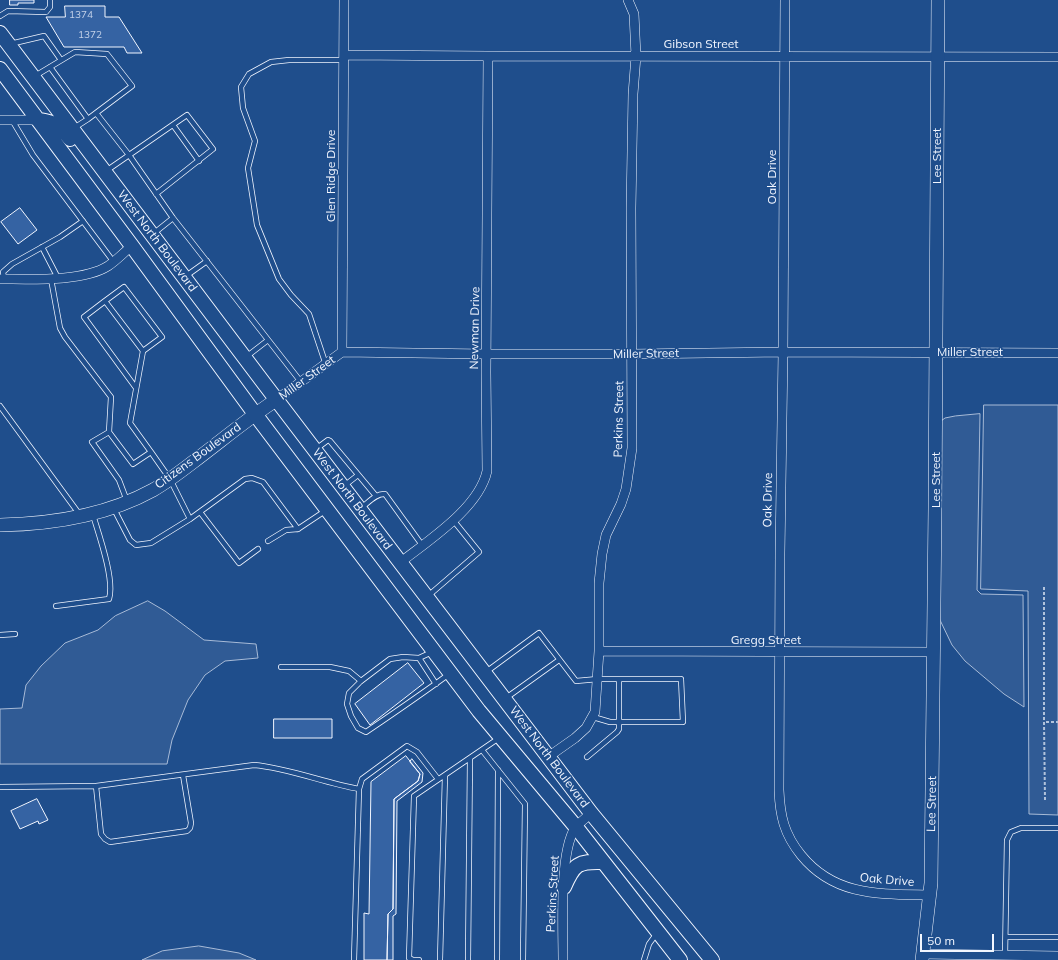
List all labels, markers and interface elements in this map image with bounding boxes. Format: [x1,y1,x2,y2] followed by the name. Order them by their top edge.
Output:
[69,9,93,21] house number: 1374
[78,29,102,41] house number: 1372
[664,37,738,51] street label: Gibson Street
[930,128,944,184] street label: Lee Street
[324,130,338,222] street label: Glen Ridge Drive
[765,150,779,204] street label: Oak Drive
[114,187,200,295] street label: West North Boulevard
[467,287,483,369] street label: Newman Drive
[937,345,1003,359] street label: Miller Street
[613,346,679,362] street label: Miller Street
[276,353,338,403] street label: Miller Street
[611,380,627,458] street label: Perkins Street
[152,420,244,492] street label: Citizens Boulevard
[309,445,395,553] street label: West North Boulevard
[929,452,943,508] street label: Lee Street
[760,472,776,528] street label: Oak Drive
[731,633,801,647] street label: Gregg Street
[506,703,592,811] street label: West North Boulevard
[924,776,940,832] street label: Lee Street
[544,855,562,933] street label: Perkins Street
[859,870,915,890] street label: Oak Drive
[922,926,996,952] scale bar
[927,933,955,948] text: 50 m

